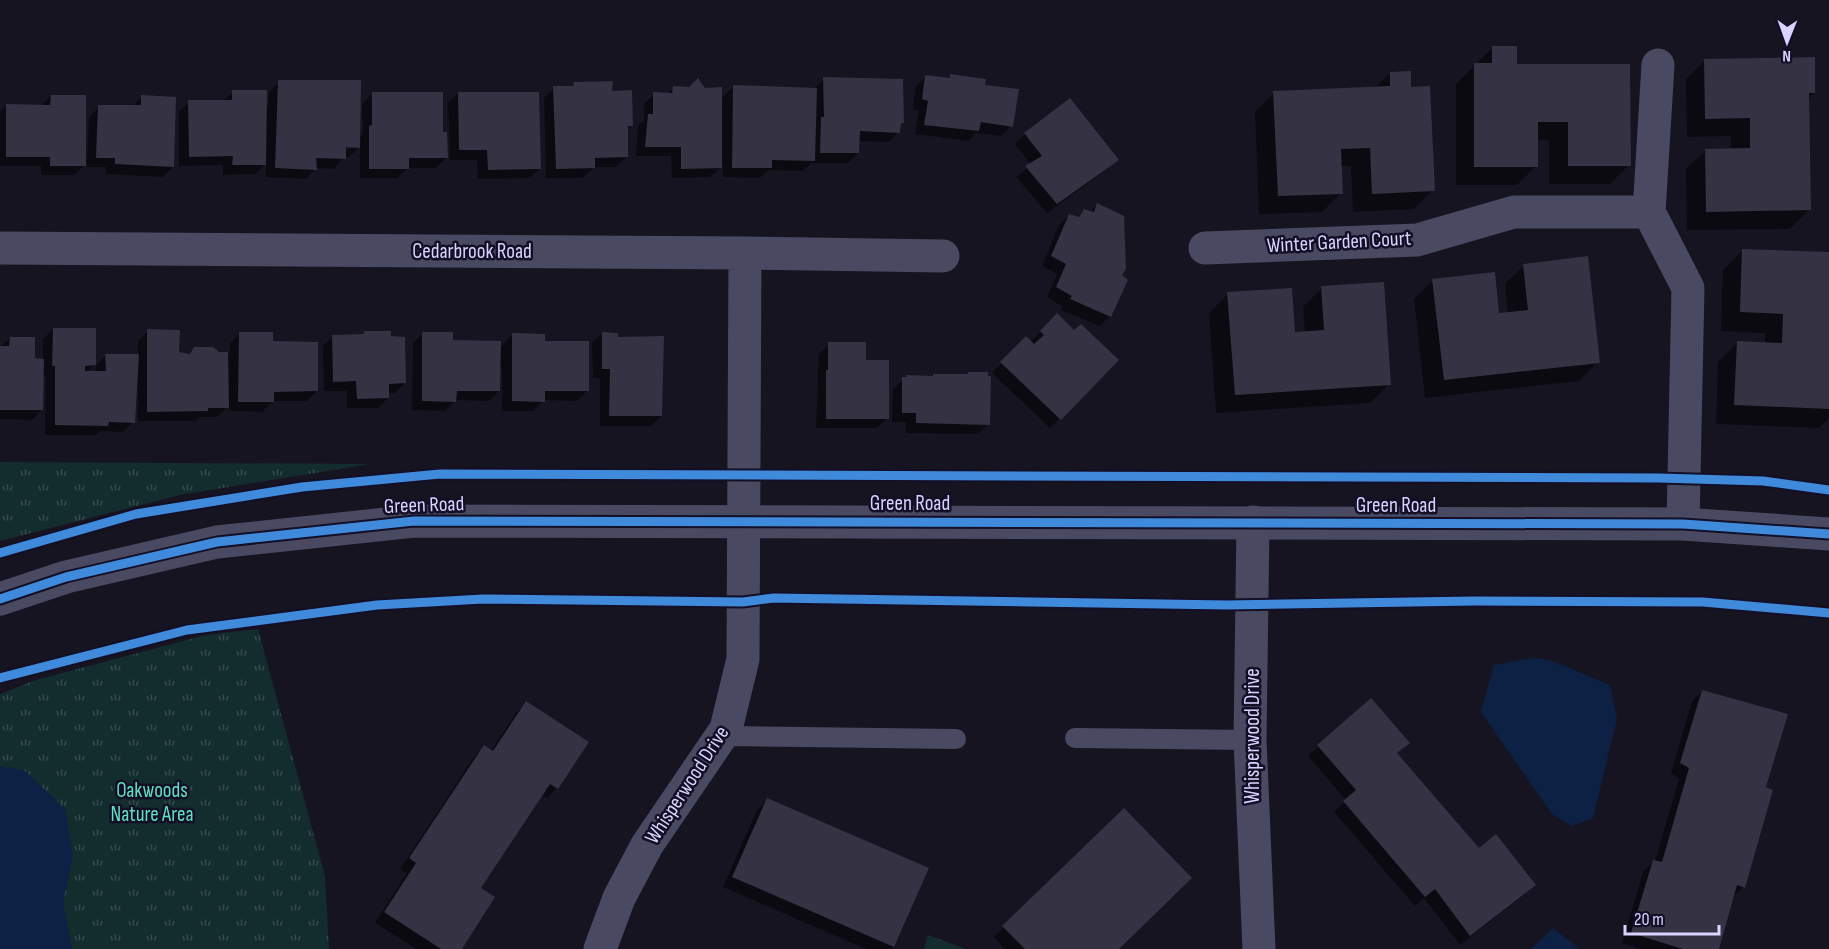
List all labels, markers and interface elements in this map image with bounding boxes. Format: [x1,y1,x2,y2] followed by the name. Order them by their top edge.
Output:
[1757,12,1817,72] north arrow
[1782,46,1791,65] text: N
[1266,226,1412,258] street label: Winter Garden Court
[412,239,532,264] street label: Cedarbrook Road
[383,491,465,519] street label: Green Road
[870,491,950,516] street label: Green Road
[1356,493,1436,518] street label: Green Road
[1240,668,1265,804] street label: Whisperwood Drive
[640,721,734,849] street label: Whisperwood Drive
[110,778,194,827] park label: Oakwoods Nature Area
[1625,898,1720,936] scale bar
[1634,909,1664,930] text: 20 m

